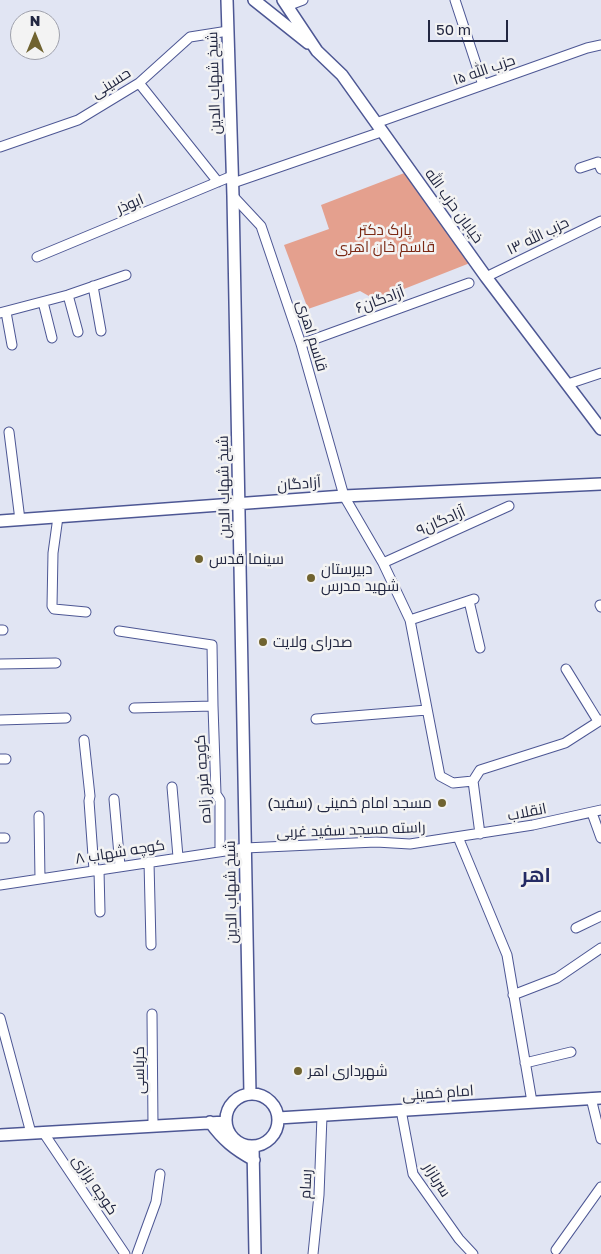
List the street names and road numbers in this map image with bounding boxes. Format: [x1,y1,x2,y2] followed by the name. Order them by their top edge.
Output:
[203,31,225,135] street label: شیخ شهاب الدین
[450,51,518,89] street label: حزب الله ۱۵
[88,64,134,102] street label: حسینی
[421,165,487,247] street label: خیابان حزب الله
[114,190,146,218] street label: ابوذر
[504,213,572,259] street label: حزب الله ۱۳
[353,283,407,317] street label: آزادگان۶
[293,298,331,374] street label: قاسم اهری
[214,435,234,539] street label: شیخ شهاب الدین
[277,473,321,495] street label: آزادگان
[414,502,468,540] street label: آزادگان۹
[191,734,215,824] street label: کوچه فرج زاده
[506,799,548,825] street label: انقلاب
[276,818,426,842] street label: راسته مسجد سفید غربی
[74,836,166,868] street label: کوچه شهاب ۸
[221,840,241,944] street label: شیخ شهاب الدین
[130,1046,148,1094] street label: کرباسی
[402,1082,474,1104] street label: امام خمینی
[68,1151,122,1219] street label: کوچه بزازی
[420,1160,454,1200] street label: سربازار
[296,1168,316,1200] street label: رسام

